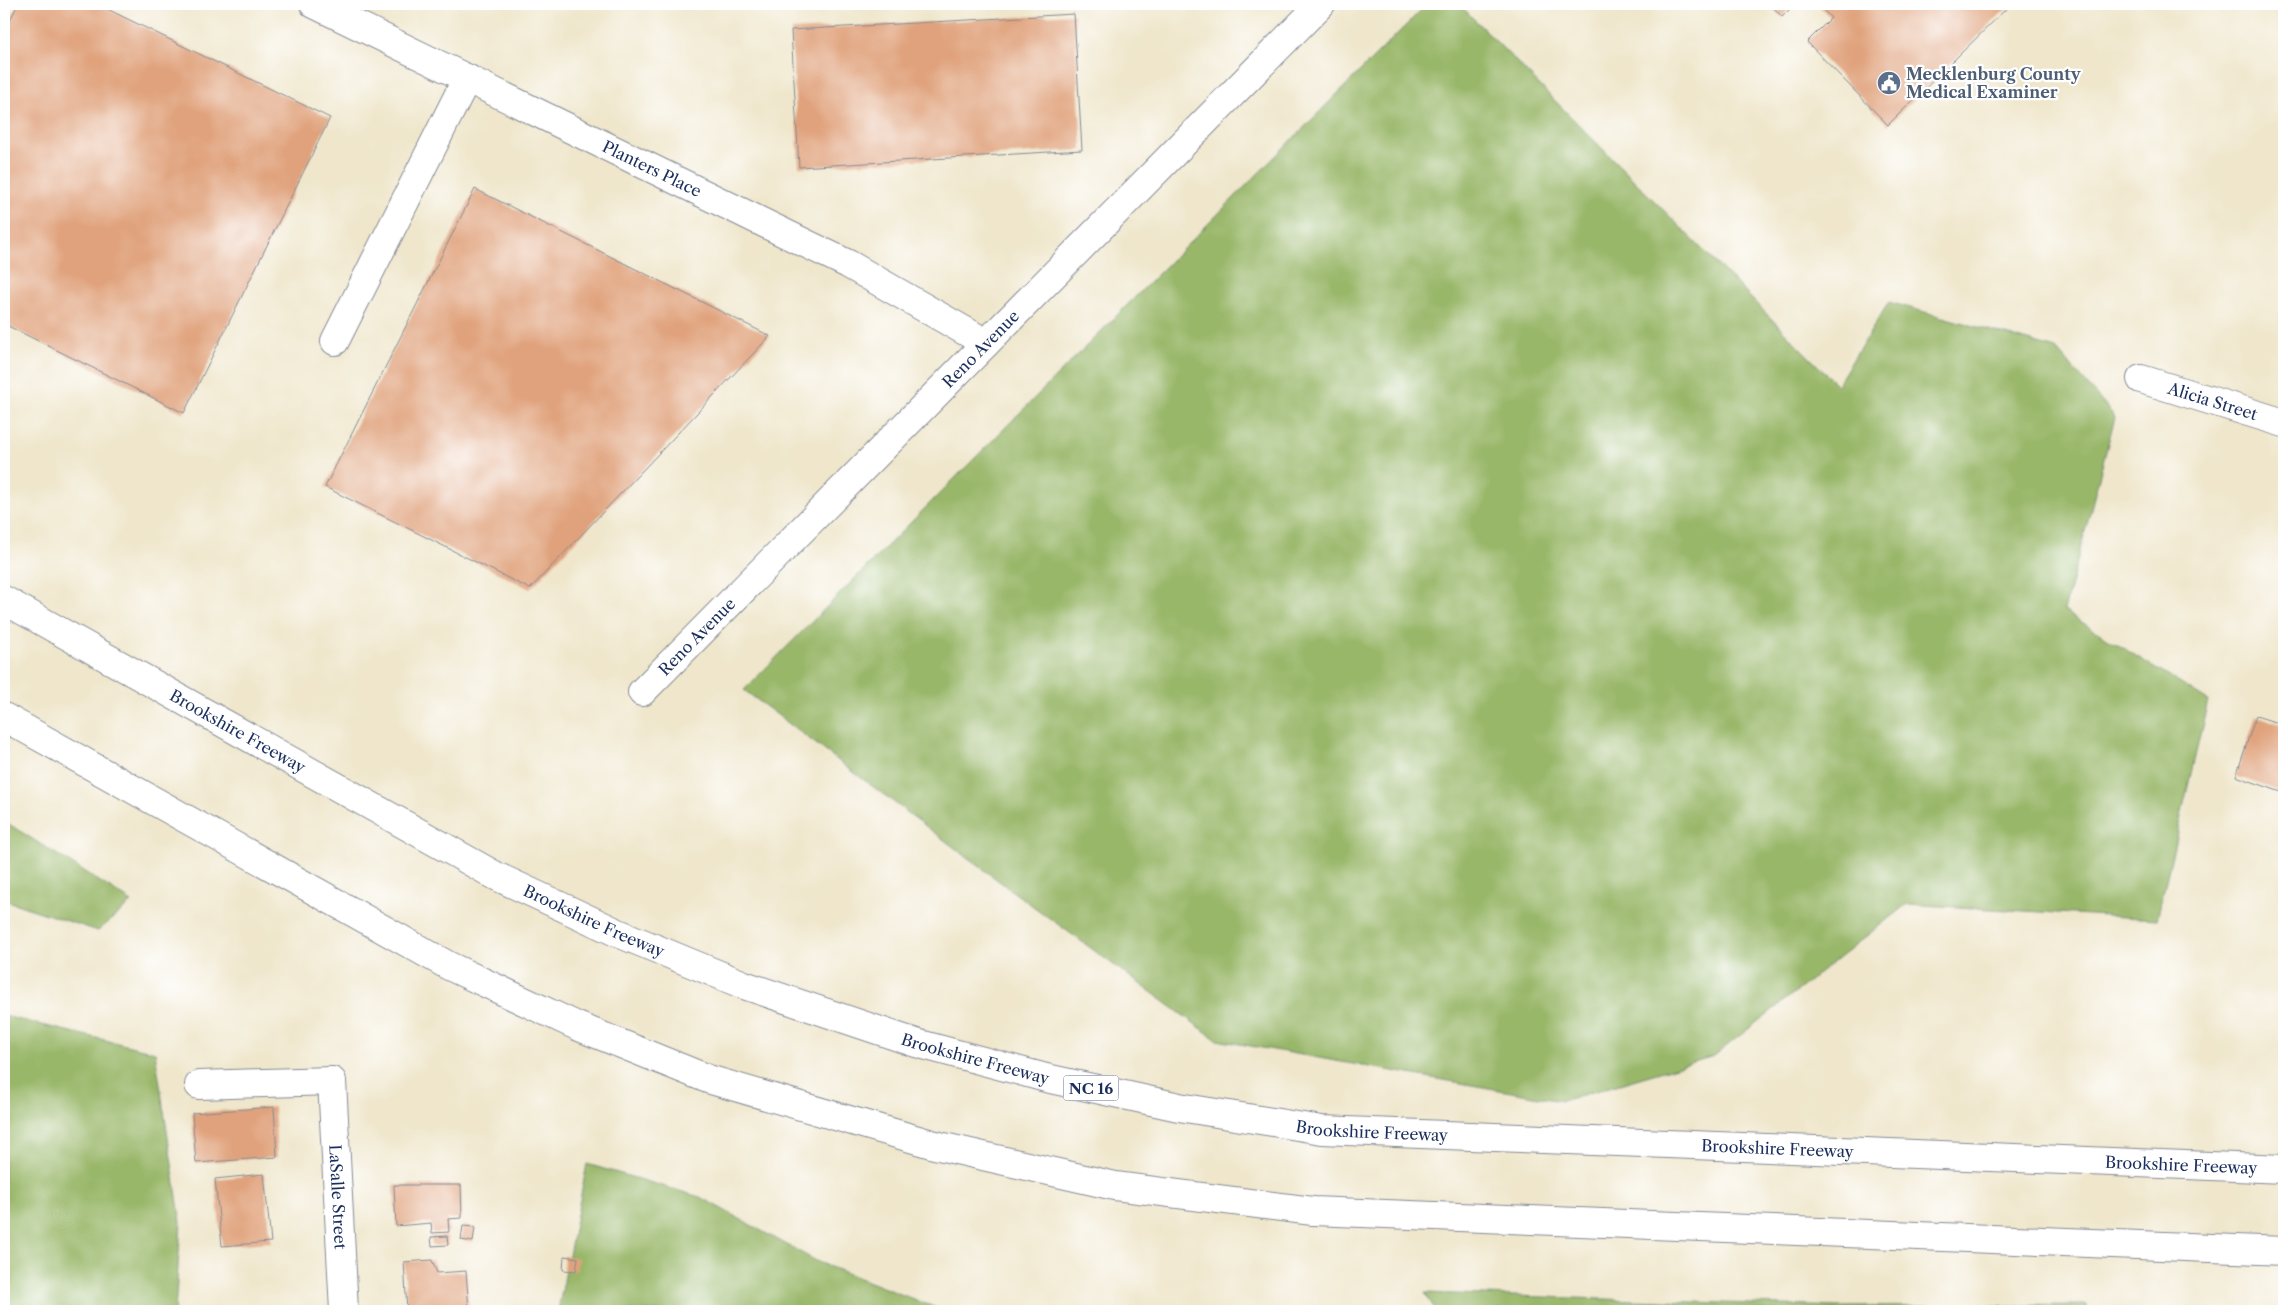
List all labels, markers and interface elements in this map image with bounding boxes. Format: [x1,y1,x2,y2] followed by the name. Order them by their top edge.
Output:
[1906,64,2082,102] place label: Mecklenburg County Medical Examiner
[1876,70,1902,96] public building icon: Mecklenburg County Medical Examiner
[599,136,705,201] street label: Planters Place
[938,306,1023,392] street label: Reno Avenue
[2164,378,2260,424] street label: Alicia Street
[654,593,739,679] street label: Reno Avenue
[166,685,310,778] street label: Brookshire Freeway
[520,880,669,962] street label: Brookshire Freeway
[899,1029,1053,1089] street label: Brookshire Freeway
[1064,1076,1118,1100] road number: NC 16
[1294,1116,1449,1145] street label: Brookshire Freeway
[1701,1135,1855,1162] street label: Brookshire Freeway
[325,1144,351,1250] street label: LaSalle Street
[2104,1152,2259,1178] street label: Brookshire Freeway

